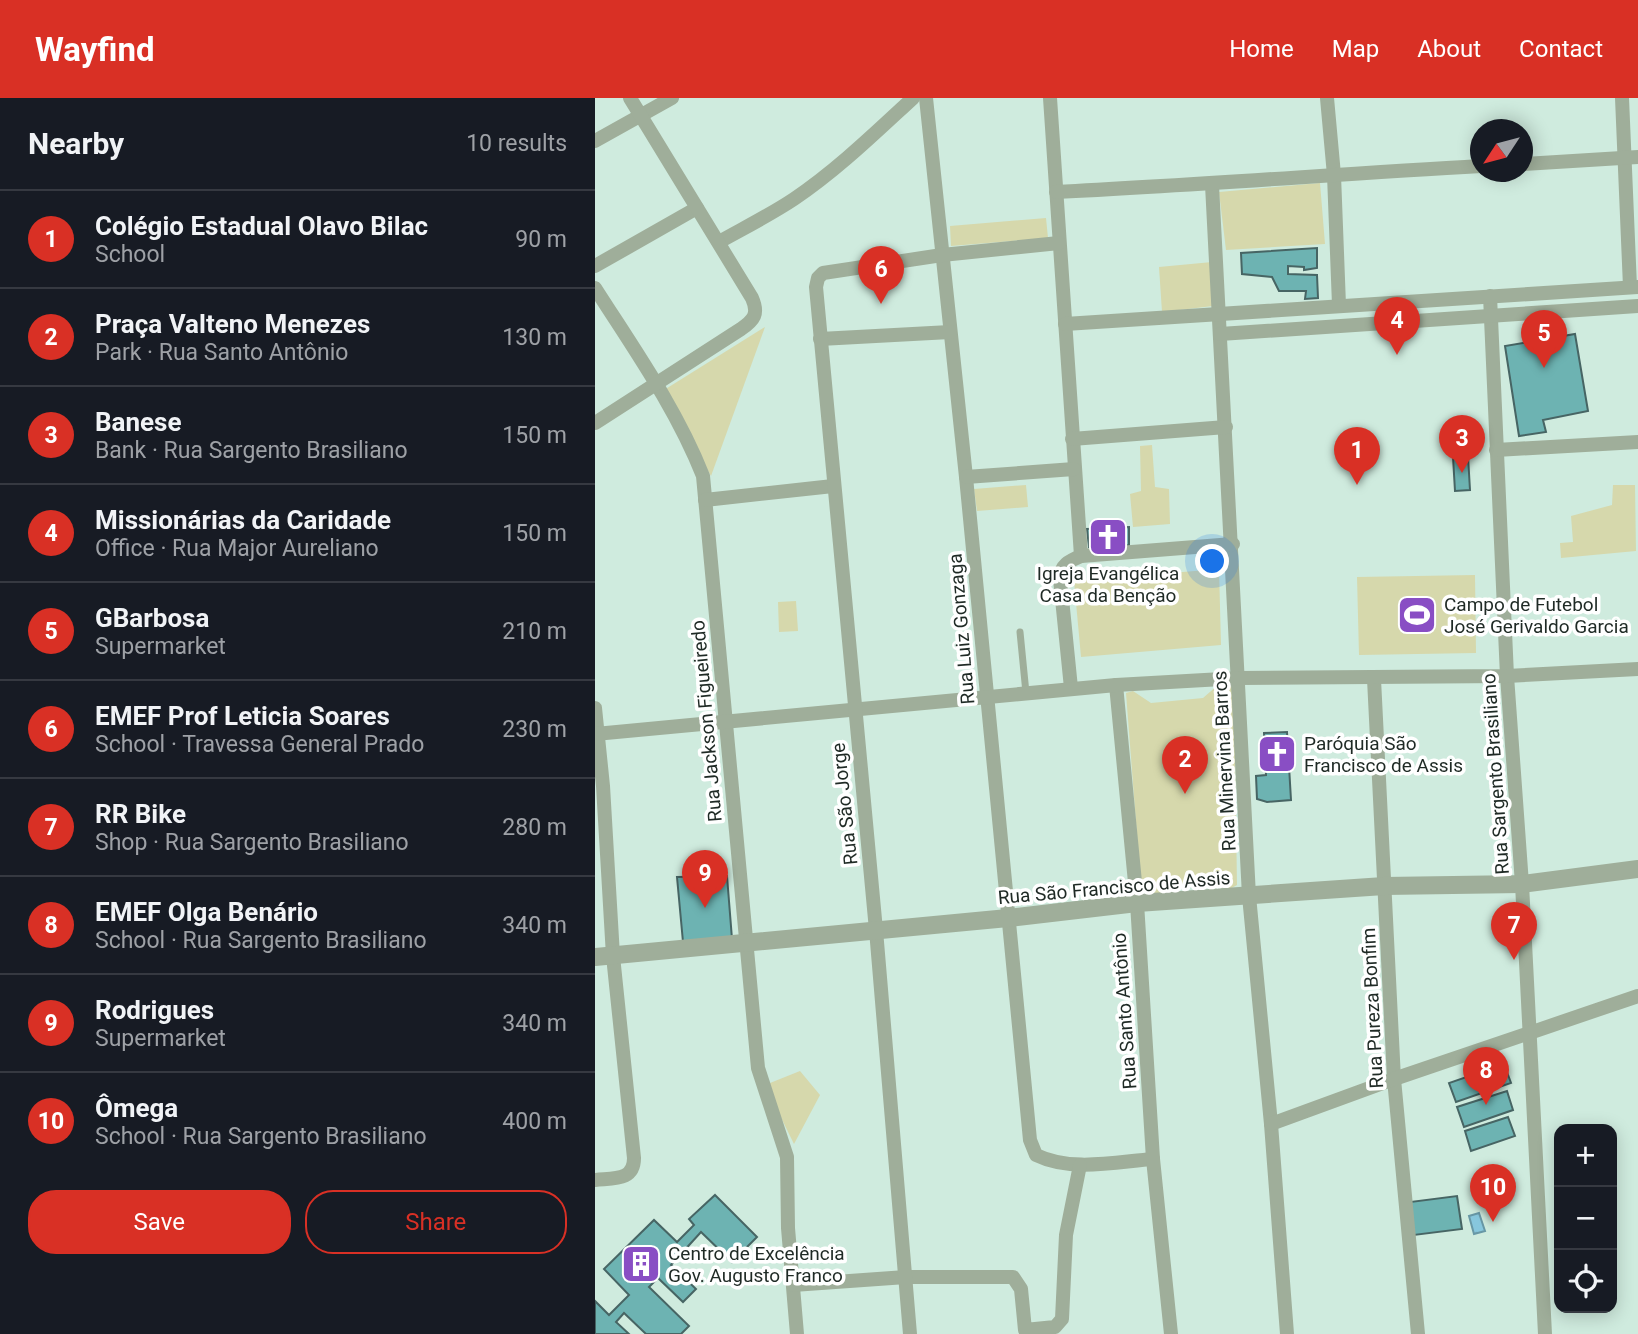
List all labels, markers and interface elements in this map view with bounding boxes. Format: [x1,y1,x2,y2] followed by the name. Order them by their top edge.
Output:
[35,30,155,69] text: Wayfind
[1229,35,1294,63] text: Home
[1332,35,1379,63] text: Map
[1417,35,1481,63] text: About
[1519,35,1603,63] text: Contact
[1470,119,1533,182] north arrow
[28,126,124,161] text: Nearby
[466,130,567,157] text: 10 results
[95,211,428,241] text: Colégio Estadual Olavo Bilac
[44,226,58,253] text: 1
[515,226,567,253] text: 90 m
[95,241,165,268] text: School
[858,246,904,304] pin: 6
[1374,297,1420,355] pin: 4
[95,309,370,339] text: Praça Valteno Menezes
[1521,310,1567,368] pin: 5
[44,324,58,351] text: 2
[502,324,567,351] text: 130 m
[95,339,348,366] text: Park · Rua Santo Antônio
[95,407,182,437] text: Banese
[1439,415,1485,473] pin: 3
[44,422,58,449] text: 3
[502,422,567,449] text: 150 m
[1334,427,1380,485] pin: 1
[95,437,408,464] text: Bank · Rua Sargento Brasiliano
[95,505,391,535] text: Missionárias da Caridade
[1087,516,1129,558] church icon: Igreja Evangélica Casa da Benção
[44,520,58,547] text: 4
[502,520,567,547] text: 150 m
[95,535,379,562] text: Office · Rua Major Aureliano
[1195,544,1229,578] your location
[943,553,980,705] street label: Rua Luiz Gonzaga
[1037,562,1179,607] place label: Igreja Evangélica Casa da Benção
[1444,593,1629,638] place label: Campo de Futebol José Gerivaldo Garcia
[1396,594,1438,636] sports icon: Campo de Futebol José Gerivaldo Garcia
[95,603,209,633] text: GBarbosa
[44,618,58,645] text: 5
[502,618,567,645] text: 210 m
[686,619,727,823] street label: Rua Jackson Figueiredo
[95,633,226,660] text: Supermarket
[1208,670,1241,852] street label: Rua Minervina Barros
[1477,673,1514,875] street label: Rua Sargento Brasiliano
[95,701,390,731] text: EMEF Prof Leticia Soares
[44,716,58,743] text: 6
[502,716,567,743] text: 230 m
[95,731,424,758] text: School · Travessa General Prado
[1304,732,1463,777] place label: Paróquia São Francisco de Assis
[1256,733,1298,775] church icon: Paróquia São Francisco de Assis
[1162,736,1208,794] pin: 2
[827,742,862,866] street label: Rua São Jorge
[95,799,186,829] text: RR Bike
[44,814,58,841] text: 7
[502,814,567,841] text: 280 m
[95,829,409,856] text: Shop · Rua Sargento Brasiliano
[682,850,728,908] pin: 9
[997,866,1231,909] street label: Rua São Francisco de Assis
[95,897,318,927] text: EMEF Olga Benário
[1491,902,1537,960] pin: 7
[44,912,58,939] text: 8
[502,912,567,939] text: 340 m
[95,927,427,954] text: School · Rua Sargento Brasiliano
[1357,927,1388,1089] street label: Rua Pureza Bonfim
[1108,932,1141,1090] street label: Rua Santo Antônio
[95,995,214,1025] text: Rodrigues
[44,1010,58,1037] text: 9
[502,1010,567,1037] text: 340 m
[95,1025,226,1052] text: Supermarket
[1463,1047,1509,1105] pin: 8
[95,1093,178,1123] text: Ômega
[38,1108,64,1135] text: 10
[502,1108,567,1135] text: 400 m
[95,1123,427,1150] text: School · Rua Sargento Brasiliano
[1554,1124,1617,1313] map controls
[1554,1124,1617,1187] button: +
[1470,1164,1516,1222] pin: 10
[1554,1187,1617,1250] button: −
[28,1190,291,1254] button: Save
[305,1190,567,1254] button: Share
[668,1242,845,1287] place label: Centro de Excelência Gov. Augusto Franco
[620,1243,662,1285] building icon: Centro de Excelência Gov. Augusto Franco
[1554,1250,1617,1313] button: locate

